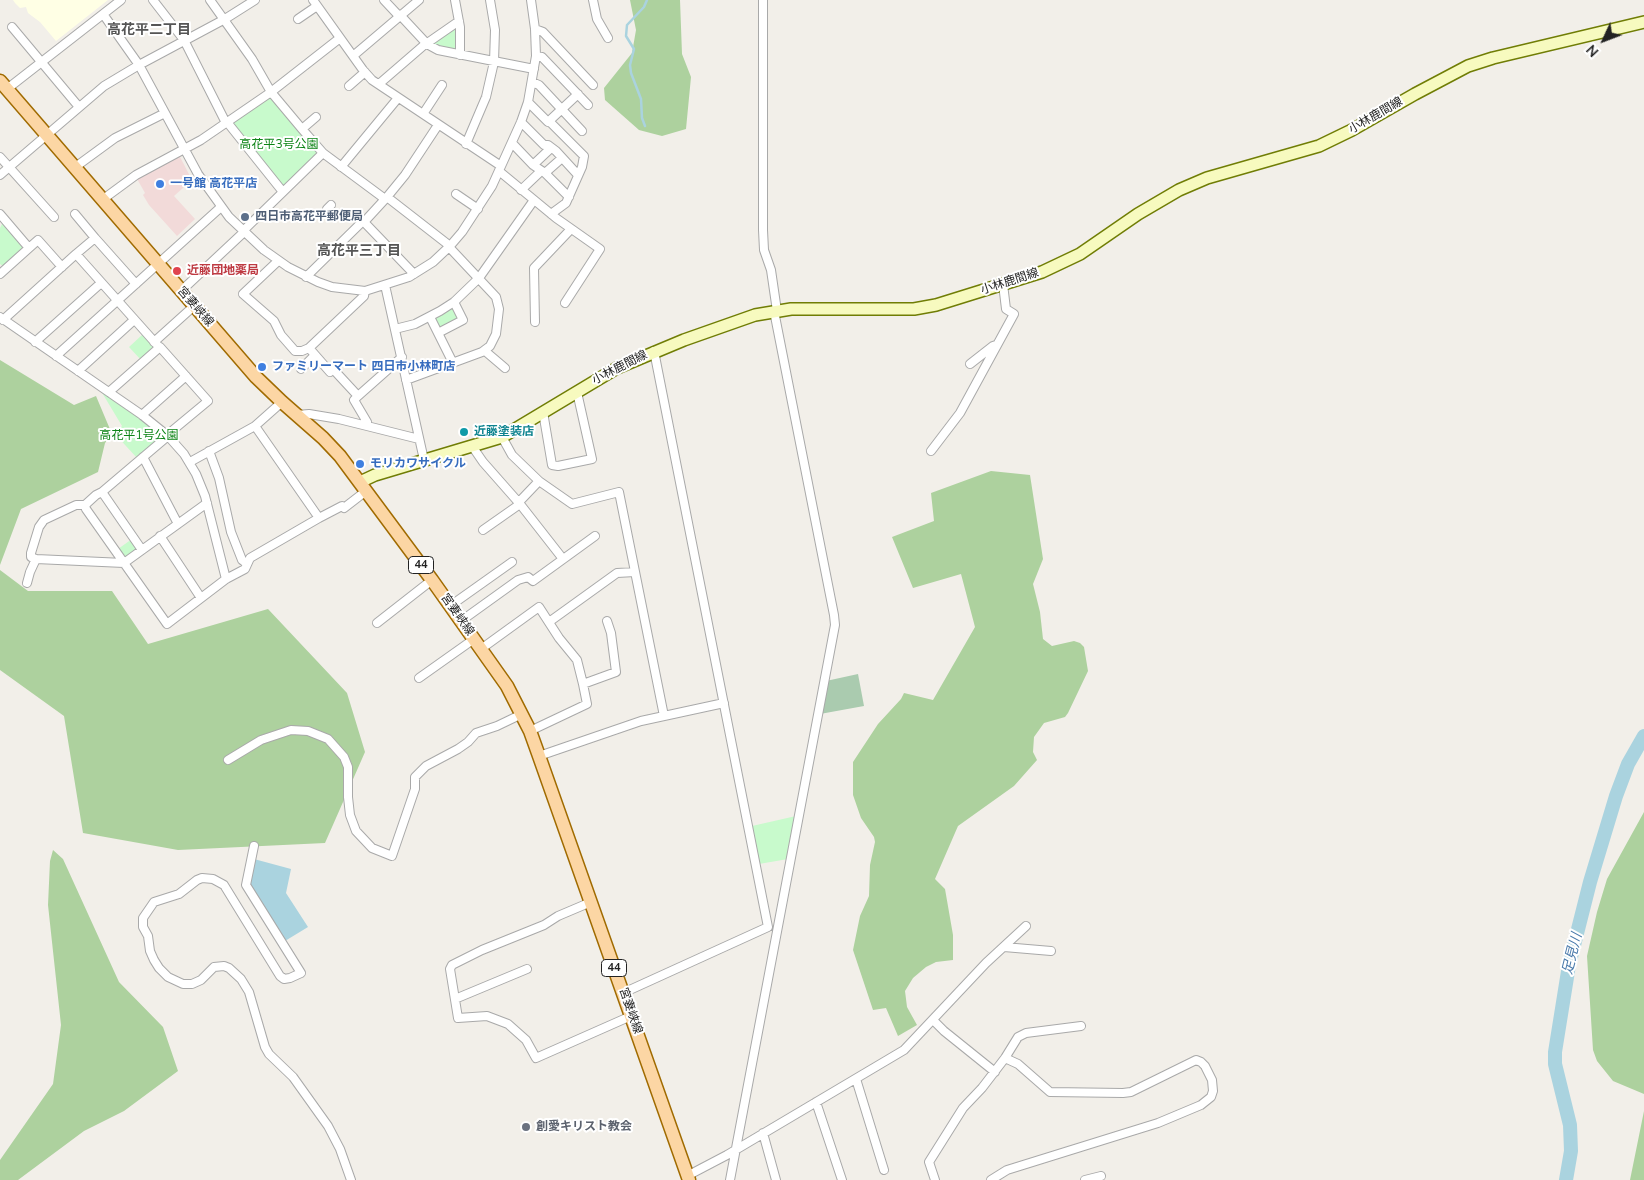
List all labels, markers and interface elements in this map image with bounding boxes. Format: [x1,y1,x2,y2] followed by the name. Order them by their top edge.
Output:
[1579,15,1629,65] north arrow
[107,23,191,39] district label: 高花平二丁目
[1582,40,1603,61] text: N
[1346,95,1406,137] street label: 小林鹿間線
[239,138,319,152] park label: 高花平3号公園
[170,177,257,191] place label: 一号館 高花平店
[154,178,166,190] marker: 一号館 高花平店
[255,210,363,224] place label: 四日市高花平郵便局
[239,211,251,223] marker: 四日市高花平郵便局
[317,244,401,260] district label: 高花平三丁目
[187,264,259,278] place label: 近藤団地薬局
[171,265,183,277] marker: 近藤団地薬局
[979,266,1041,298] street label: 小林鹿間線
[174,284,216,330] street label: 宮妻峡線
[590,348,650,388] street label: 小林鹿間線
[272,360,455,374] place label: ファミリーマート 四日市小林町店
[256,361,268,373] marker: ファミリーマート 四日市小林町店
[474,425,534,439] place label: 近藤塗装店
[458,426,470,438] marker: 近藤塗装店
[99,429,179,443] park label: 高花平1号公園
[370,457,466,471] place label: モリカワサイクル
[354,458,366,470] marker: モリカワサイクル
[408,556,434,574] road number: 44
[437,591,477,639] street label: 宮妻峡線
[1560,932,1586,976] water label: 足見川
[602,960,626,976] road number: 44
[615,986,645,1036] street label: 宮妻峡線
[536,1120,632,1134] place label: 創愛キリスト教会
[520,1121,532,1133] marker: 創愛キリスト教会

